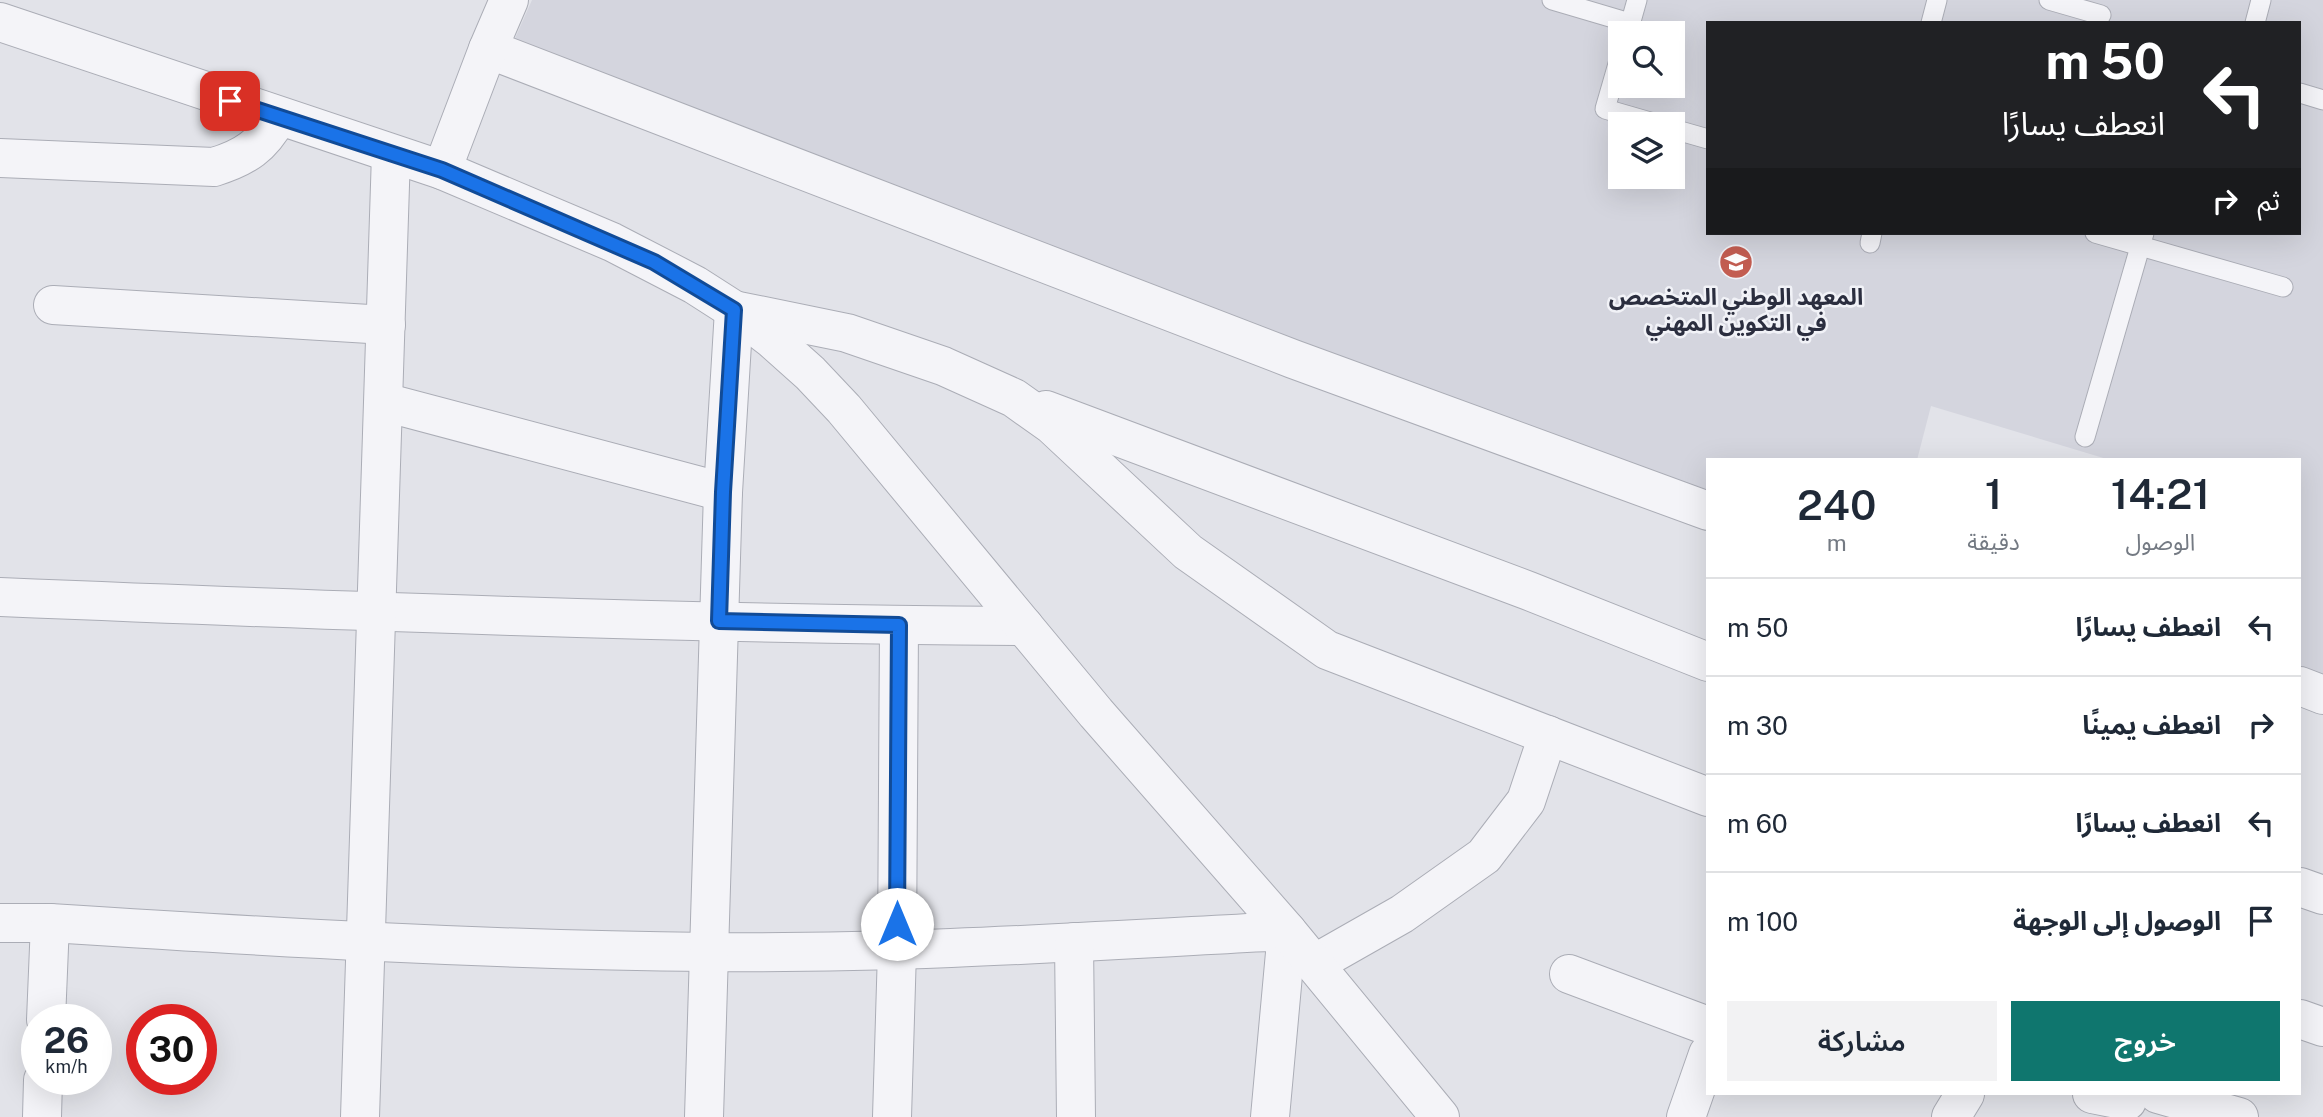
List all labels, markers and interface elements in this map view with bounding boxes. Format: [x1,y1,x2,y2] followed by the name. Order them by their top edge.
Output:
[1608,21,1685,189] map controls
[1608,21,1685,98] button: search
[2045,32,2165,90] text: 50 m
[2189,49,2280,140] icon: left
[200,71,260,131] pin
[211,82,249,120] icon: arrive
[2002,105,2165,142] text: انعطف يسارًا
[1608,112,1685,189] button: layers
[2206,182,2244,220] icon: right
[2258,185,2280,216] text: ثم
[1717,243,1755,281] school or university icon: المعهد الوطني المتخصص في التكوين المهني
[1609,283,1863,341] place label: المعهد الوطني المتخصص في التكوين المهني
[1985,469,2002,518] text: 1
[2111,469,2210,518] text: 14:21
[1797,480,1876,529] text: 240
[1967,528,2020,555] text: دقيقة
[2125,528,2195,555] text: الوصول
[1827,529,1847,556] text: m
[2242,608,2280,646] icon: left
[2075,611,2221,642] text: انعطف يسارًا
[1727,612,1788,643] text: 50 m
[2242,706,2280,744] icon: right
[2082,709,2221,740] text: انعطف يمينًا
[1727,710,1788,741] text: 30 m
[2242,804,2280,842] icon: left
[2075,807,2221,838] text: انعطف يسارًا
[1727,808,1788,839] text: 60 m
[860,887,934,961] position arrow
[2242,902,2280,940] icon: arrive
[2013,905,2221,936] text: الوصول إلى الوجهة
[1727,906,1798,937] text: 100 m
[1727,1001,1997,1081] button: مشاركة
[2011,1001,2280,1081] button: خروج
[126,1004,217,1095] speed limit sign: 30
[44,1020,89,1061] text: 26
[45,1056,88,1077] text: km/h

